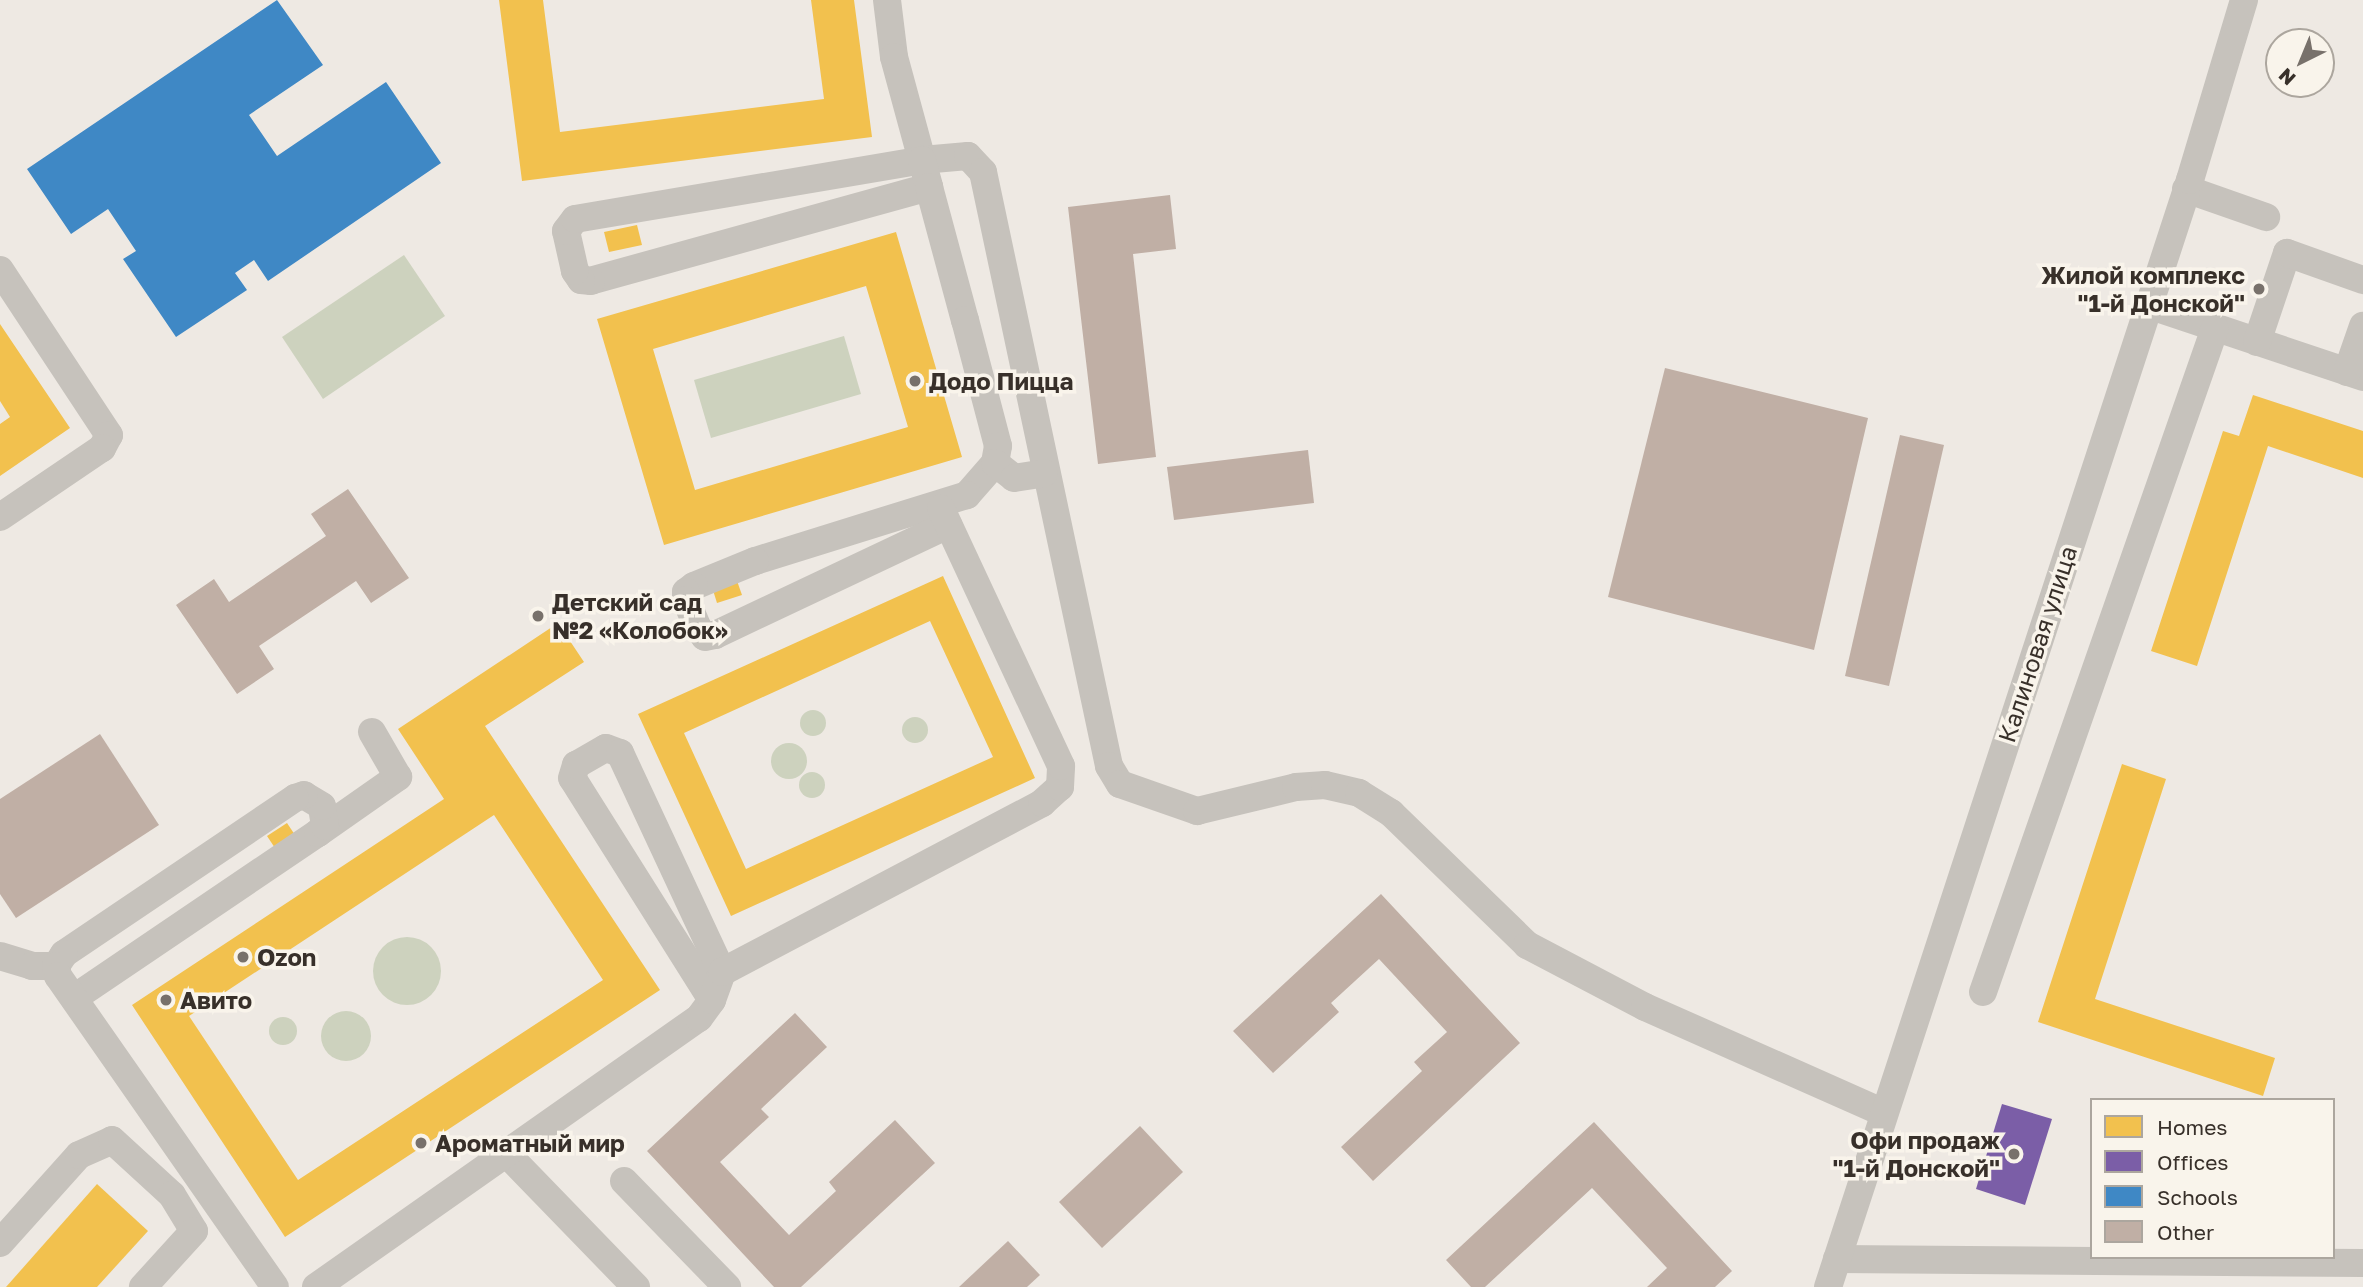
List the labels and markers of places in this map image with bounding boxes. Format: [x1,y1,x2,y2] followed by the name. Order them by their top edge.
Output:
[2041,261,2245,317] place label: Жилой комплекс "1-й Донской"
[2251,281,2267,297] marker: Жилой комплекс "1-й Донской"
[929,367,1074,395] place label: Додо Пицца
[907,373,923,389] marker: Додо Пицца
[552,588,728,644] place label: Детский сад №2 «Колобок»
[530,608,546,624] marker: Детский сад №2 «Колобок»
[257,943,316,971] place label: Ozon
[235,949,251,965] marker: Ozon
[180,986,252,1014] place label: Авито
[158,992,174,1008] marker: Авито
[1832,1126,2000,1182] place label: Офи продаж "1-й Донской"
[435,1129,625,1157] place label: Ароматный мир
[413,1135,429,1151] marker: Ароматный мир
[2006,1146,2022,1162] marker: Офи продаж "1-й Донской"

